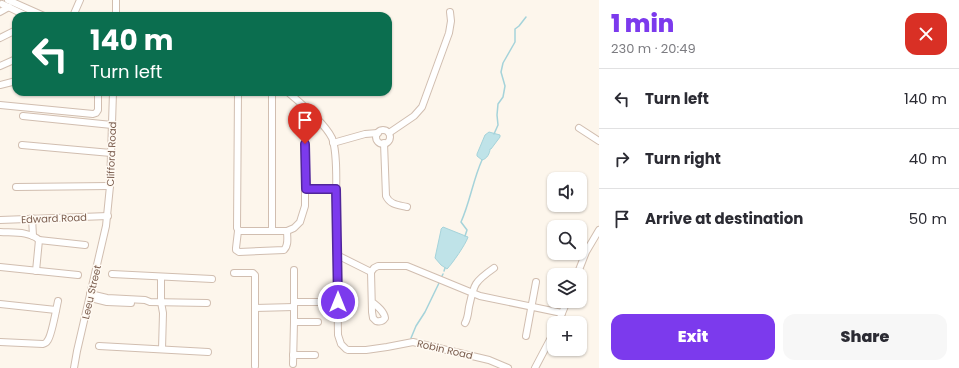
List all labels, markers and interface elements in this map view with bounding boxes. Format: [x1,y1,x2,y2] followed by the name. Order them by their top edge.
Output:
[611,7,674,40] text: 1 min
[905,13,947,55] button: close
[90,21,173,60] text: 140 m
[24,28,76,80] icon: left
[611,39,696,58] text: 230 m · 20:49
[90,59,162,84] text: Turn left
[611,88,633,110] icon: left
[645,88,709,109] text: Turn left
[904,88,947,109] text: 140 m
[288,103,322,144] pin
[294,109,316,131] icon: arrive
[103,121,120,187] street label: Clifford Road
[611,148,633,170] icon: right
[645,148,721,169] text: Turn right
[909,148,947,169] text: 40 m
[547,172,587,356] map controls
[547,172,587,212] button: sound
[611,208,633,230] icon: arrive
[645,208,803,229] text: Arrive at destination
[909,208,947,229] text: 50 m
[21,210,87,227] street label: Edward Road
[547,220,587,260] button: search
[78,263,105,321] street label: Leeu Street
[547,268,587,308] button: layers
[317,281,359,323] position arrow
[611,314,775,360] button: Exit
[783,314,947,360] button: Share
[547,316,587,356] button: +
[416,336,474,363] street label: Robin Road

